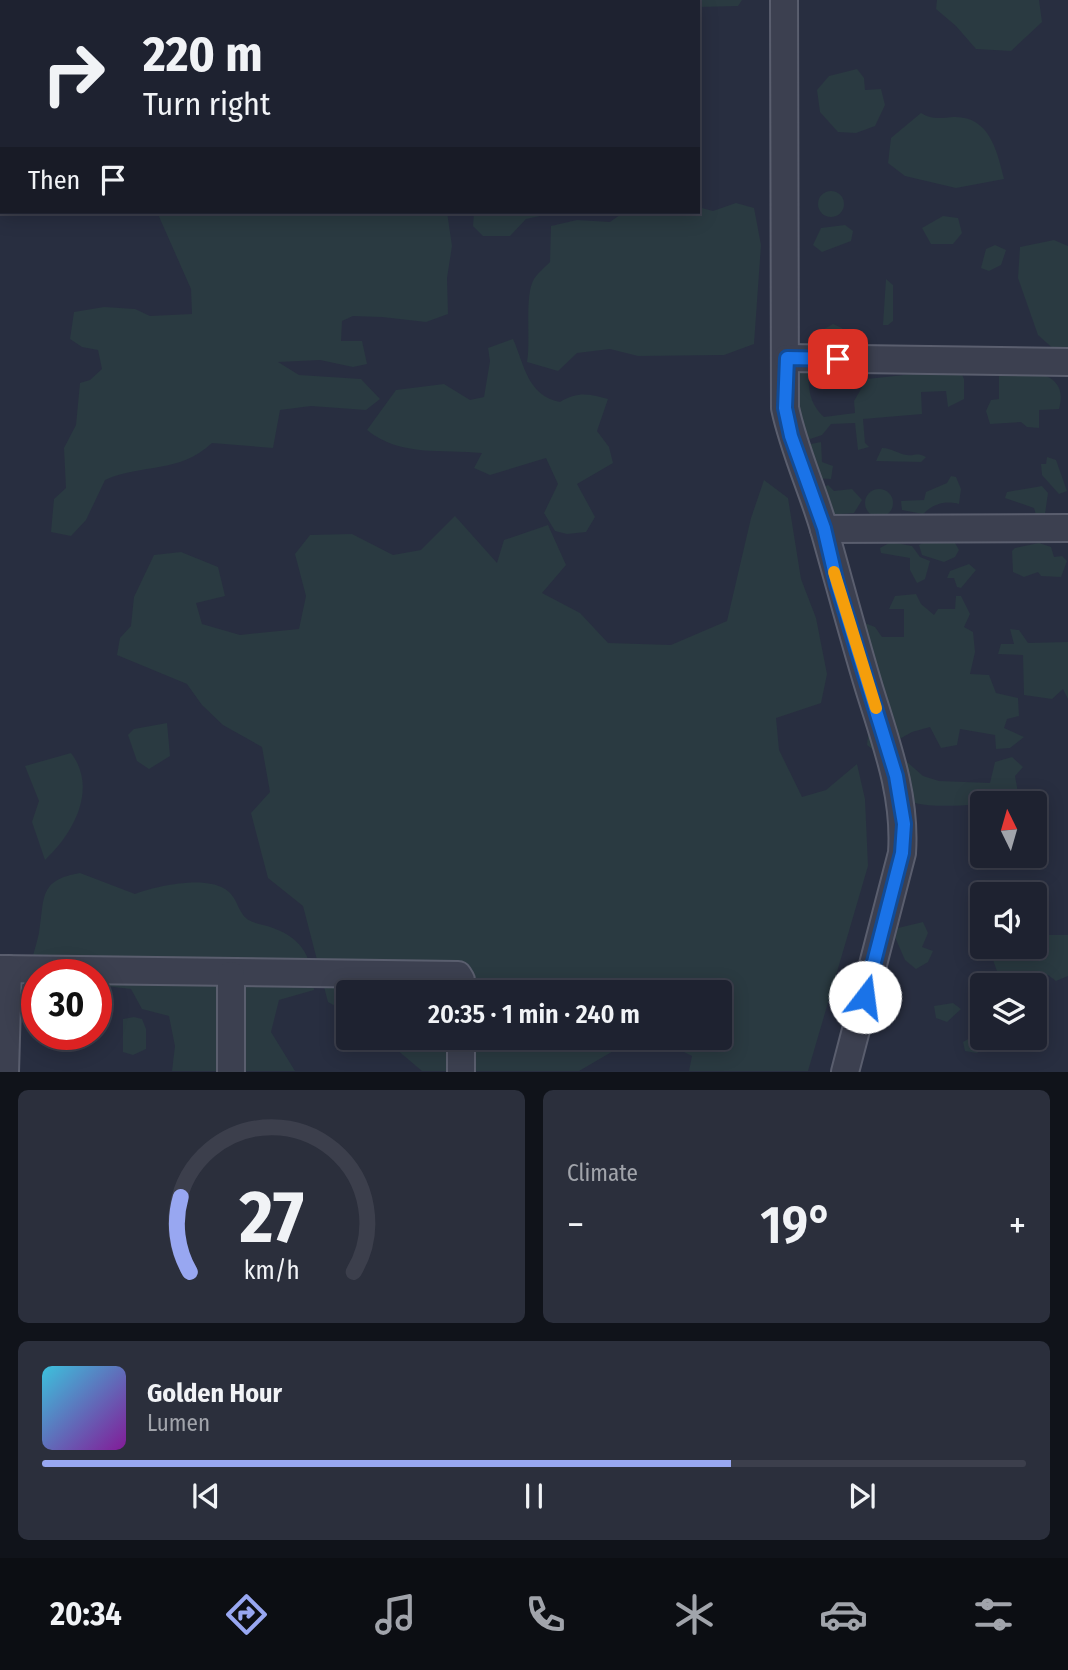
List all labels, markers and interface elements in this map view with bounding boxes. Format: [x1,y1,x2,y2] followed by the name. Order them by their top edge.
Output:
[143,25,263,84] text: 220 m
[28,28,119,119] icon: right
[143,85,270,123] text: Turn right
[94,161,132,199] icon: arrive
[28,165,80,196] text: Then
[808,329,868,389] pin
[819,340,857,378] icon: arrive
[970,791,1046,868] north arrow
[970,791,1047,1050] map controls
[970,882,1047,959] button: sound
[21,959,112,1050] speed limit sign: 30
[828,960,902,1034] position arrow
[970,973,1047,1050] button: layers
[428,999,640,1030] text: 20:35 · 1 min · 240 m
[567,1159,638,1187] text: Climate
[238,1175,304,1262] text: 27
[760,1194,833,1257] text: 19°
[567,1202,584,1248] text: −
[1009,1202,1026,1248] text: +
[244,1256,299,1286] text: km/h
[147,1378,282,1409] text: Golden Hour
[147,1409,210,1437] text: Lumen
[187,1477,225,1515] icon: previous
[515,1477,553,1515] icon: pause
[843,1477,881,1515] icon: next
[222,1590,271,1639] icon: directions
[371,1590,420,1639] icon: music
[521,1590,570,1639] icon: phone
[670,1590,719,1639] icon: climate
[819,1590,868,1639] icon: car
[969,1590,1018,1639] icon: filters
[50,1595,122,1633] text: 20:34

